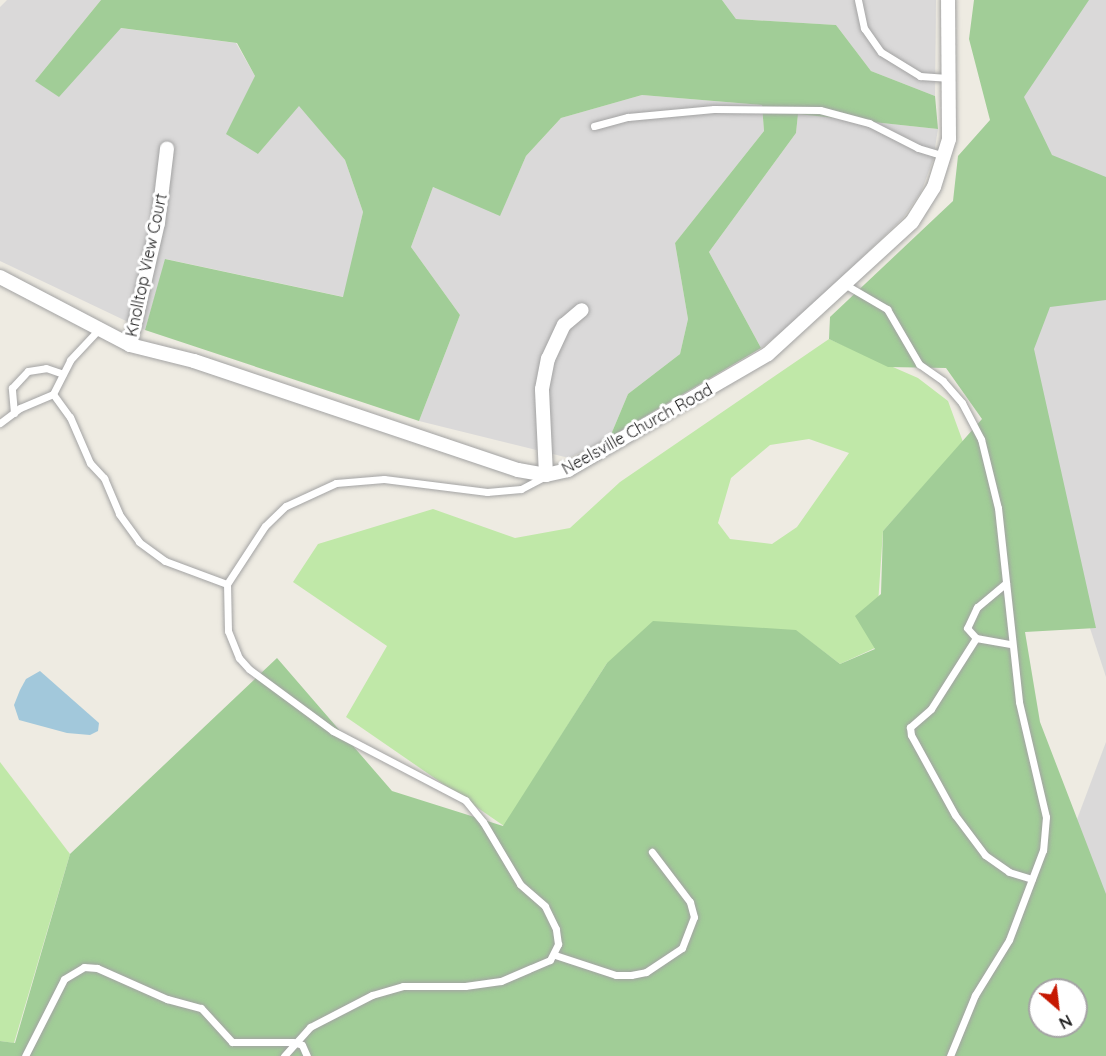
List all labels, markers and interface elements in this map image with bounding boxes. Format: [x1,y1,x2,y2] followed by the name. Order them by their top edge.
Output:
[121,191,171,339] street label: Knolltop View Court
[558,380,716,478] street label: Neelsville Church Road
[1028,978,1088,1038] north arrow
[1056,1011,1075,1034] text: N

